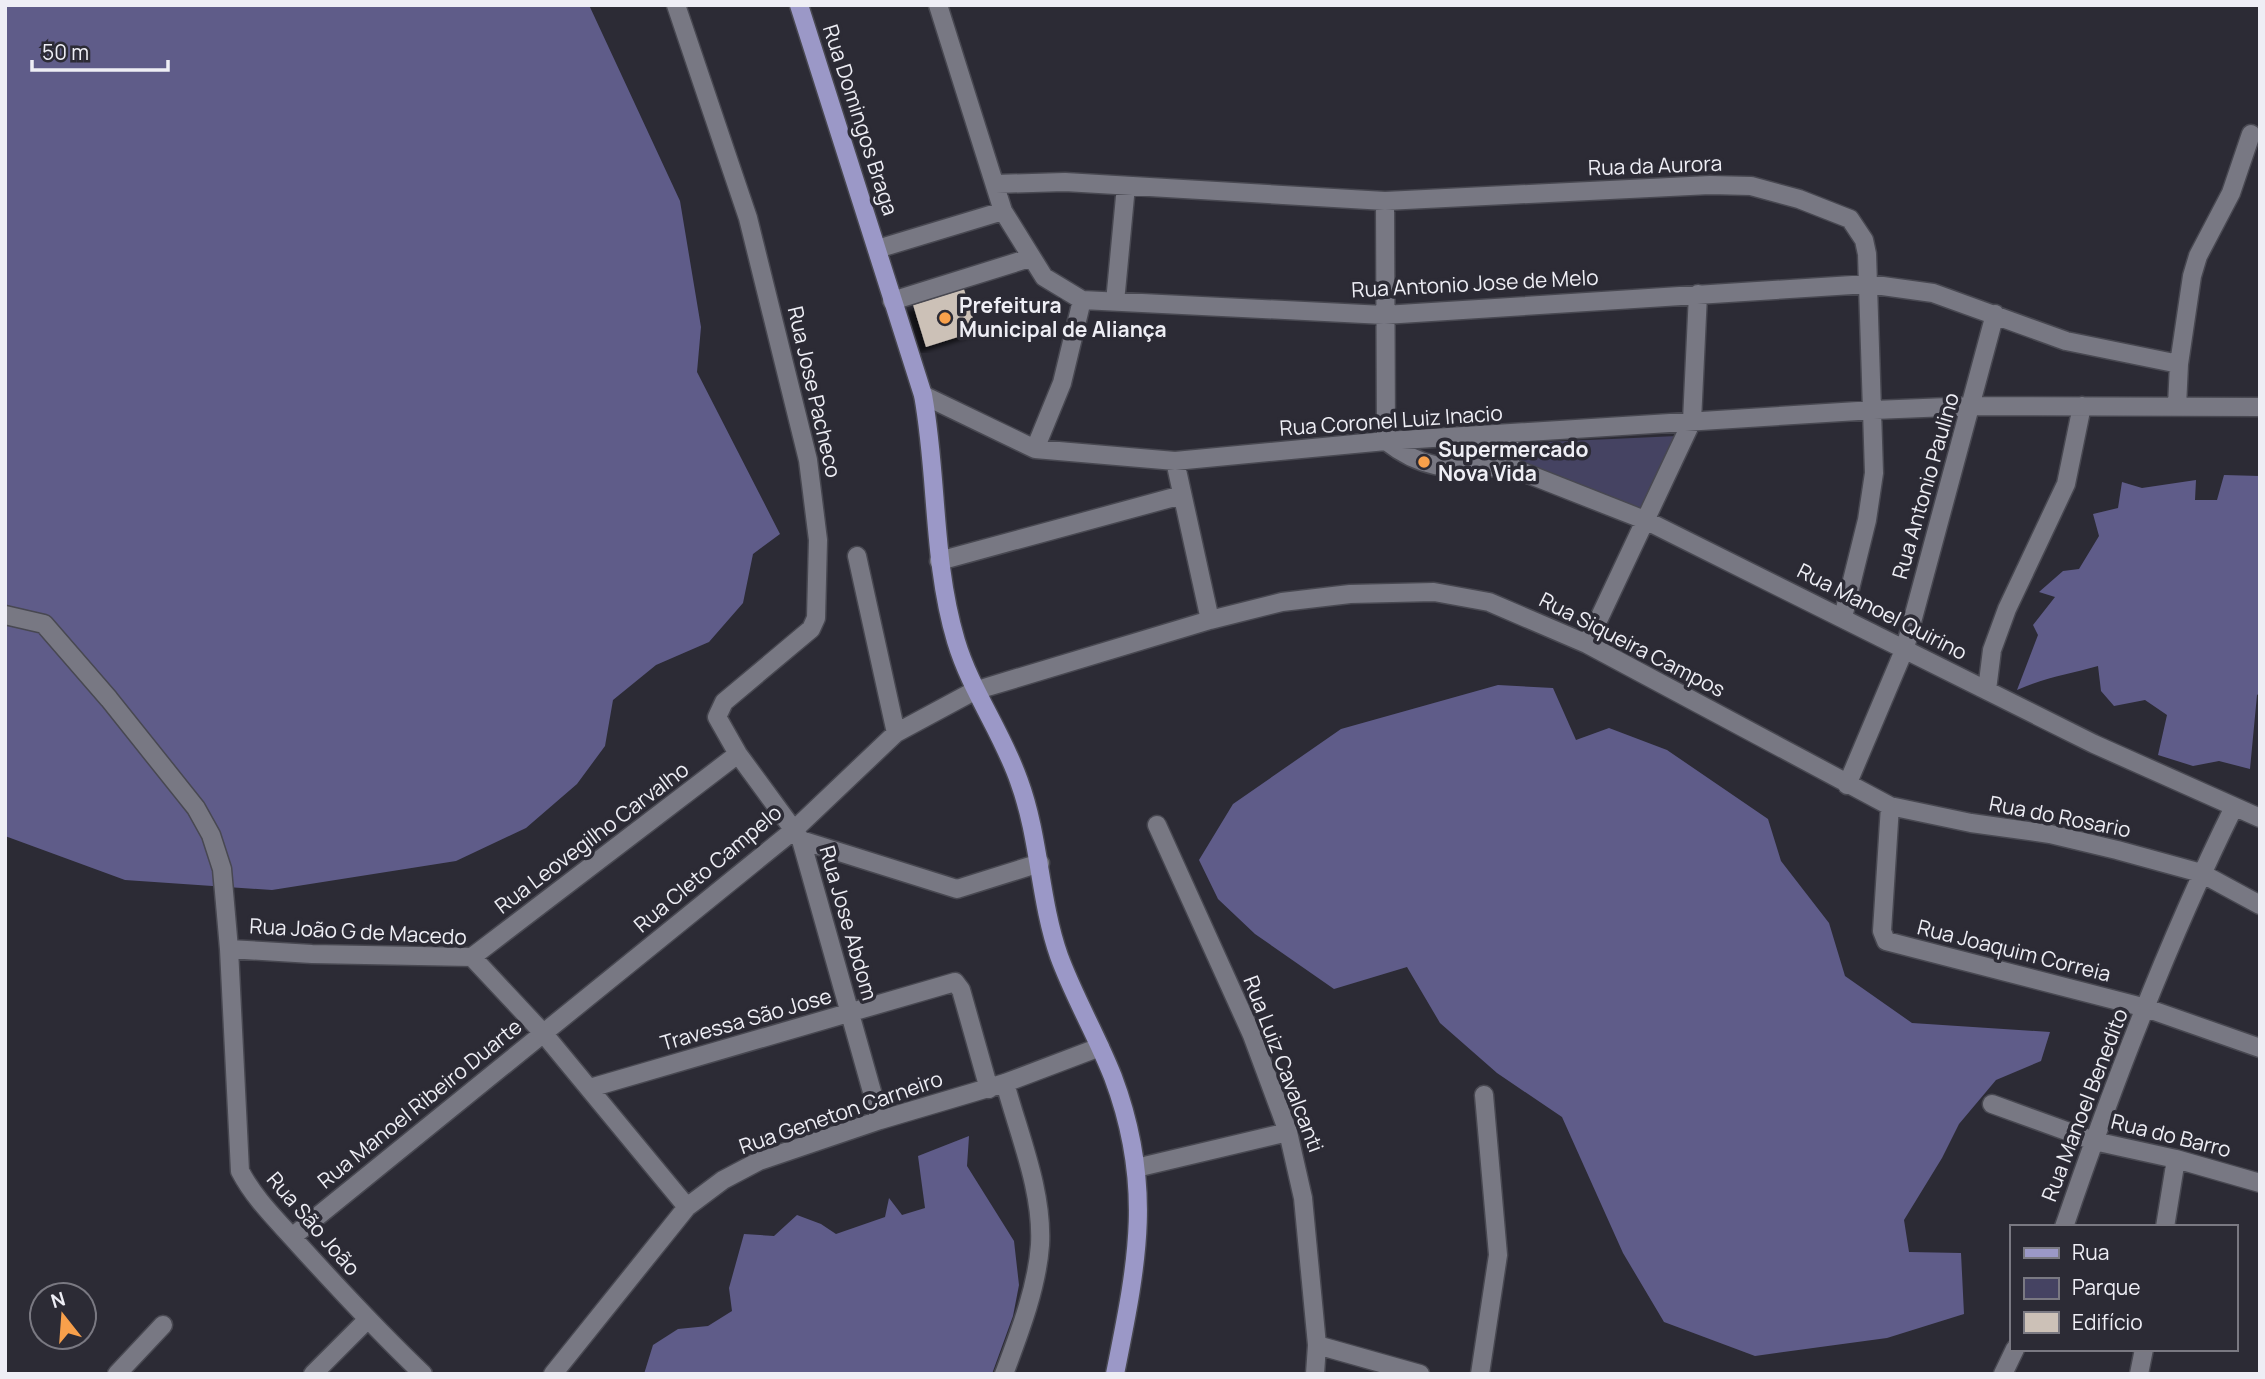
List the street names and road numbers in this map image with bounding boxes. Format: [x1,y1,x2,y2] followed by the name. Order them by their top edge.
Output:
[817,21,905,219] street label: Rua Domingos Braga
[1587,149,1723,181] street label: Rua da Aurora
[1351,263,1599,303] street label: Rua Antonio Jose de Melo
[782,303,848,480] street label: Rua Jose Pacheco
[1885,389,1965,582] street label: Rua Antonio Paulino
[1278,398,1503,442] street label: Rua Coronel Luiz Inacio
[1793,556,1972,666] street label: Rua Manoel Quirino
[1535,585,1730,703] street label: Rua Siqueira Campos
[489,755,694,919] street label: Rua Leovegilho Carvalho
[1987,789,2133,843] street label: Rua do Rosario
[628,798,787,938] street label: Rua Cleto Campelo
[814,842,884,1003] street label: Rua Jose Abdom
[249,911,467,951] street label: Rua João G de Macedo
[1915,912,2114,988] street label: Rua Joaquim Correia
[1237,971,1330,1156] street label: Rua Luiz Cavalcanti
[657,981,835,1057] street label: Travessa São Jose
[2034,1004,2134,1205] street label: Rua Manoel Benedito
[312,1012,527,1194] street label: Rua Manoel Ribeiro Duarte
[735,1064,946,1160] street label: Rua Geneton Carneiro
[2108,1107,2234,1163] street label: Rua do Barro
[261,1165,367,1281] street label: Rua São João

